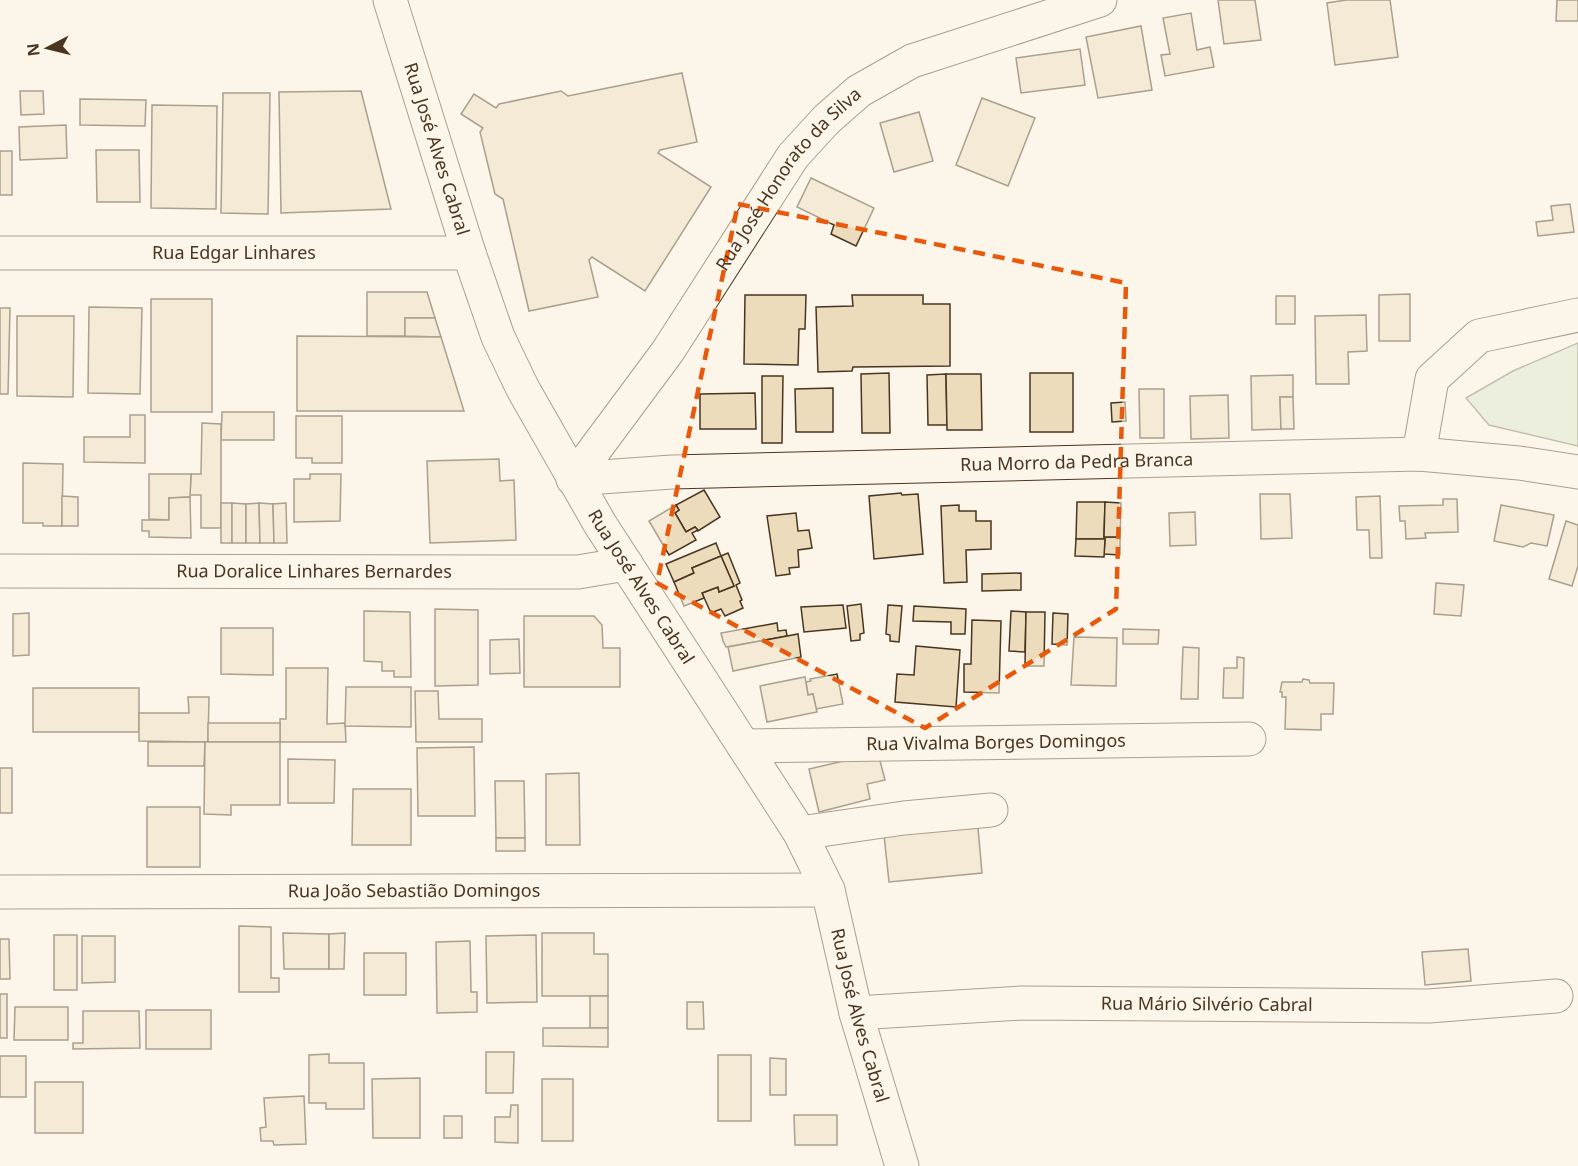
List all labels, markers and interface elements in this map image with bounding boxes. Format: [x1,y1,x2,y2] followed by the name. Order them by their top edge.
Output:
[18,18,78,78] north arrow
[21,42,45,58] text: N
[399,59,476,238] street label: Rua José Alves Cabral
[710,82,866,275] street label: Rua José Honorato da Silva
[152,240,316,264] street label: Rua Edgar Linhares
[960,446,1193,476] street label: Rua Morro da Pedra Branca
[583,505,700,668] street label: Rua José Alves Cabral
[176,558,452,583] street label: Rua Doralice Linhares Bernardes
[866,728,1126,755] street label: Rua Vivalma Borges Domingos
[288,878,540,902] street label: Rua João Sebastião Domingos
[826,926,895,1105] street label: Rua José Alves Cabral
[1101,991,1313,1016] street label: Rua Mário Silvério Cabral

